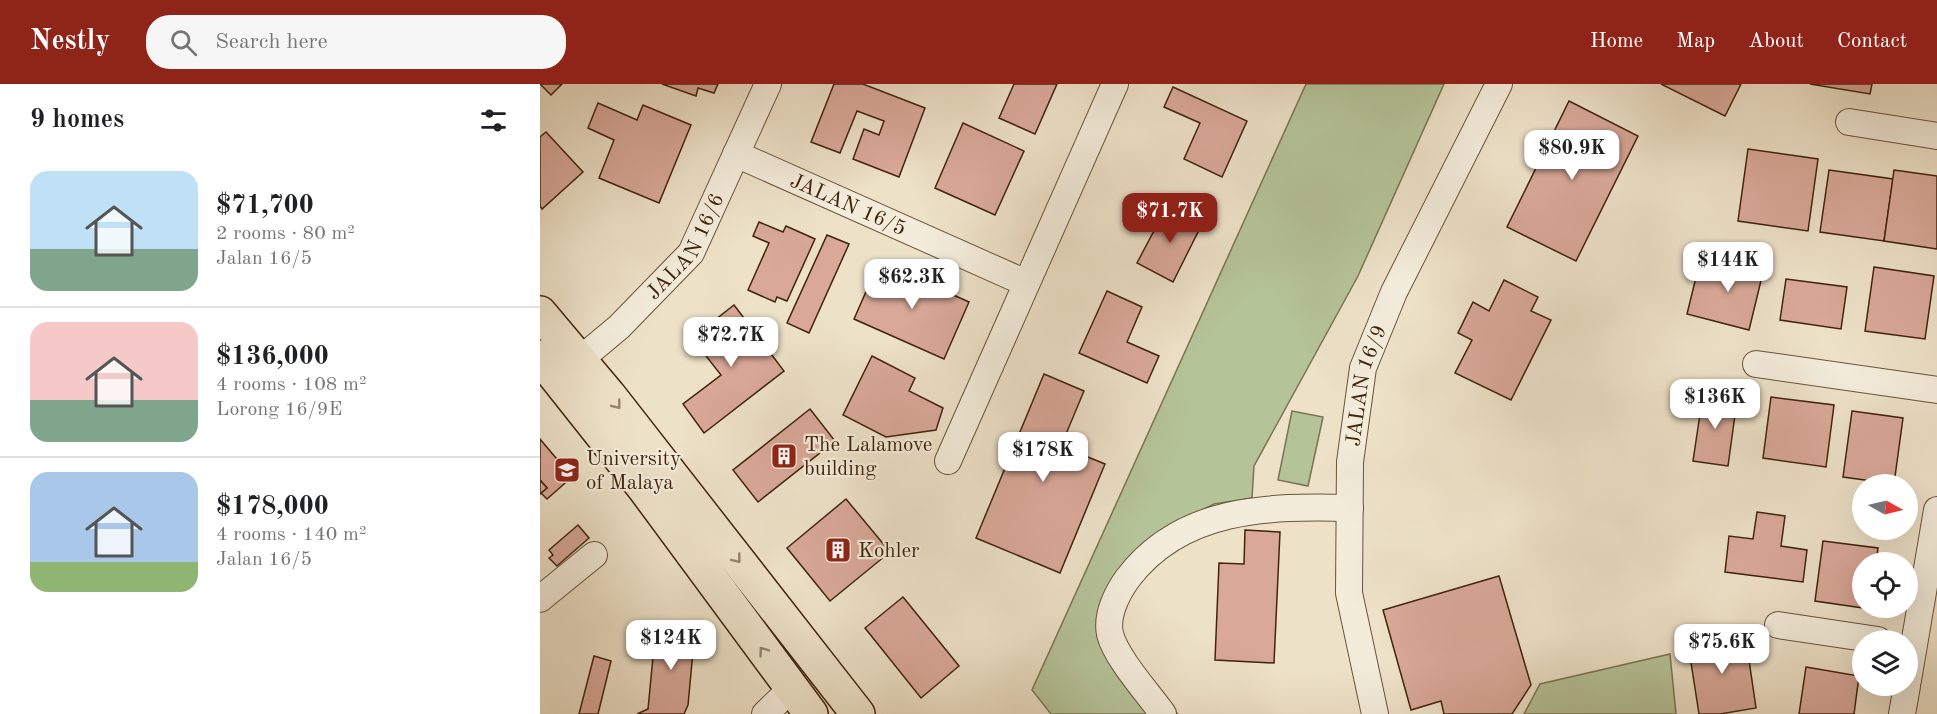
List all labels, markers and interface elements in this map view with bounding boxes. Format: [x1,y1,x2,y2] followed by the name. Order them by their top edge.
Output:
[146,15,566,69] search box
[167,26,200,59] icon: search
[30,28,110,56] text: Nestly
[215,31,328,53] text: Search here
[1590,31,1643,52] text: Home
[1676,31,1715,52] text: Map
[1748,31,1804,52] text: About
[1837,31,1907,52] text: Contact
[477,104,510,137] icon: filters
[30,107,124,133] text: 9 homes
[1523,130,1621,181] pin: $80.9K
[1538,139,1606,159] text: $80.9K
[787,171,909,240] street label: JALAN 16/5
[643,190,729,304] street label: JALAN 16/6
[216,193,314,219] text: $71,700
[1121,193,1219,244] pin: $71.7K
[78,195,150,267] icon: home
[1136,202,1204,222] text: $71.7K
[216,224,355,244] text: 2 rooms · 80 m²
[1686,242,1770,293] pin: $144K
[216,249,312,269] text: Jalan 16/5
[1697,251,1759,271] text: $144K
[863,259,961,310] pin: $62.3K
[878,268,946,288] text: $62.3K
[682,317,780,368] pin: $72.7K
[1343,323,1391,448] street label: JALAN 16/9
[697,326,765,346] text: $72.7K
[216,344,329,370] text: $136,000
[78,346,150,418] icon: home
[216,375,366,395] text: 4 rooms · 108 m²
[1673,379,1757,430] pin: $136K
[1684,388,1746,408] text: $136K
[609,399,620,410] one-way arrow
[216,400,342,420] text: Lorong 16/9E
[1001,432,1085,483] pin: $178K
[804,435,932,480] place label: The Lalamove building
[769,441,799,471] building icon: The Lalamove building
[1012,441,1074,461] text: $178K
[586,449,681,494] place label: University of Malaya
[552,455,582,485] school or university icon: University of Malaya
[1852,474,1918,540] north arrow
[1852,474,1918,696] map controls
[216,494,329,520] text: $178,000
[78,496,150,568] icon: home
[216,525,366,545] text: 4 rooms · 140 m²
[823,535,853,565] building icon: Kohler
[858,541,920,562] place label: Kohler
[216,550,312,570] text: Jalan 16/5
[730,552,741,563] one-way arrow
[1852,552,1918,618] button: locate
[629,620,713,671] pin: $124K
[1673,624,1771,675] pin: $75.6K
[640,629,702,649] text: $124K
[1852,630,1918,696] button: layers
[1688,633,1756,653] text: $75.6K
[759,646,770,657] one-way arrow

